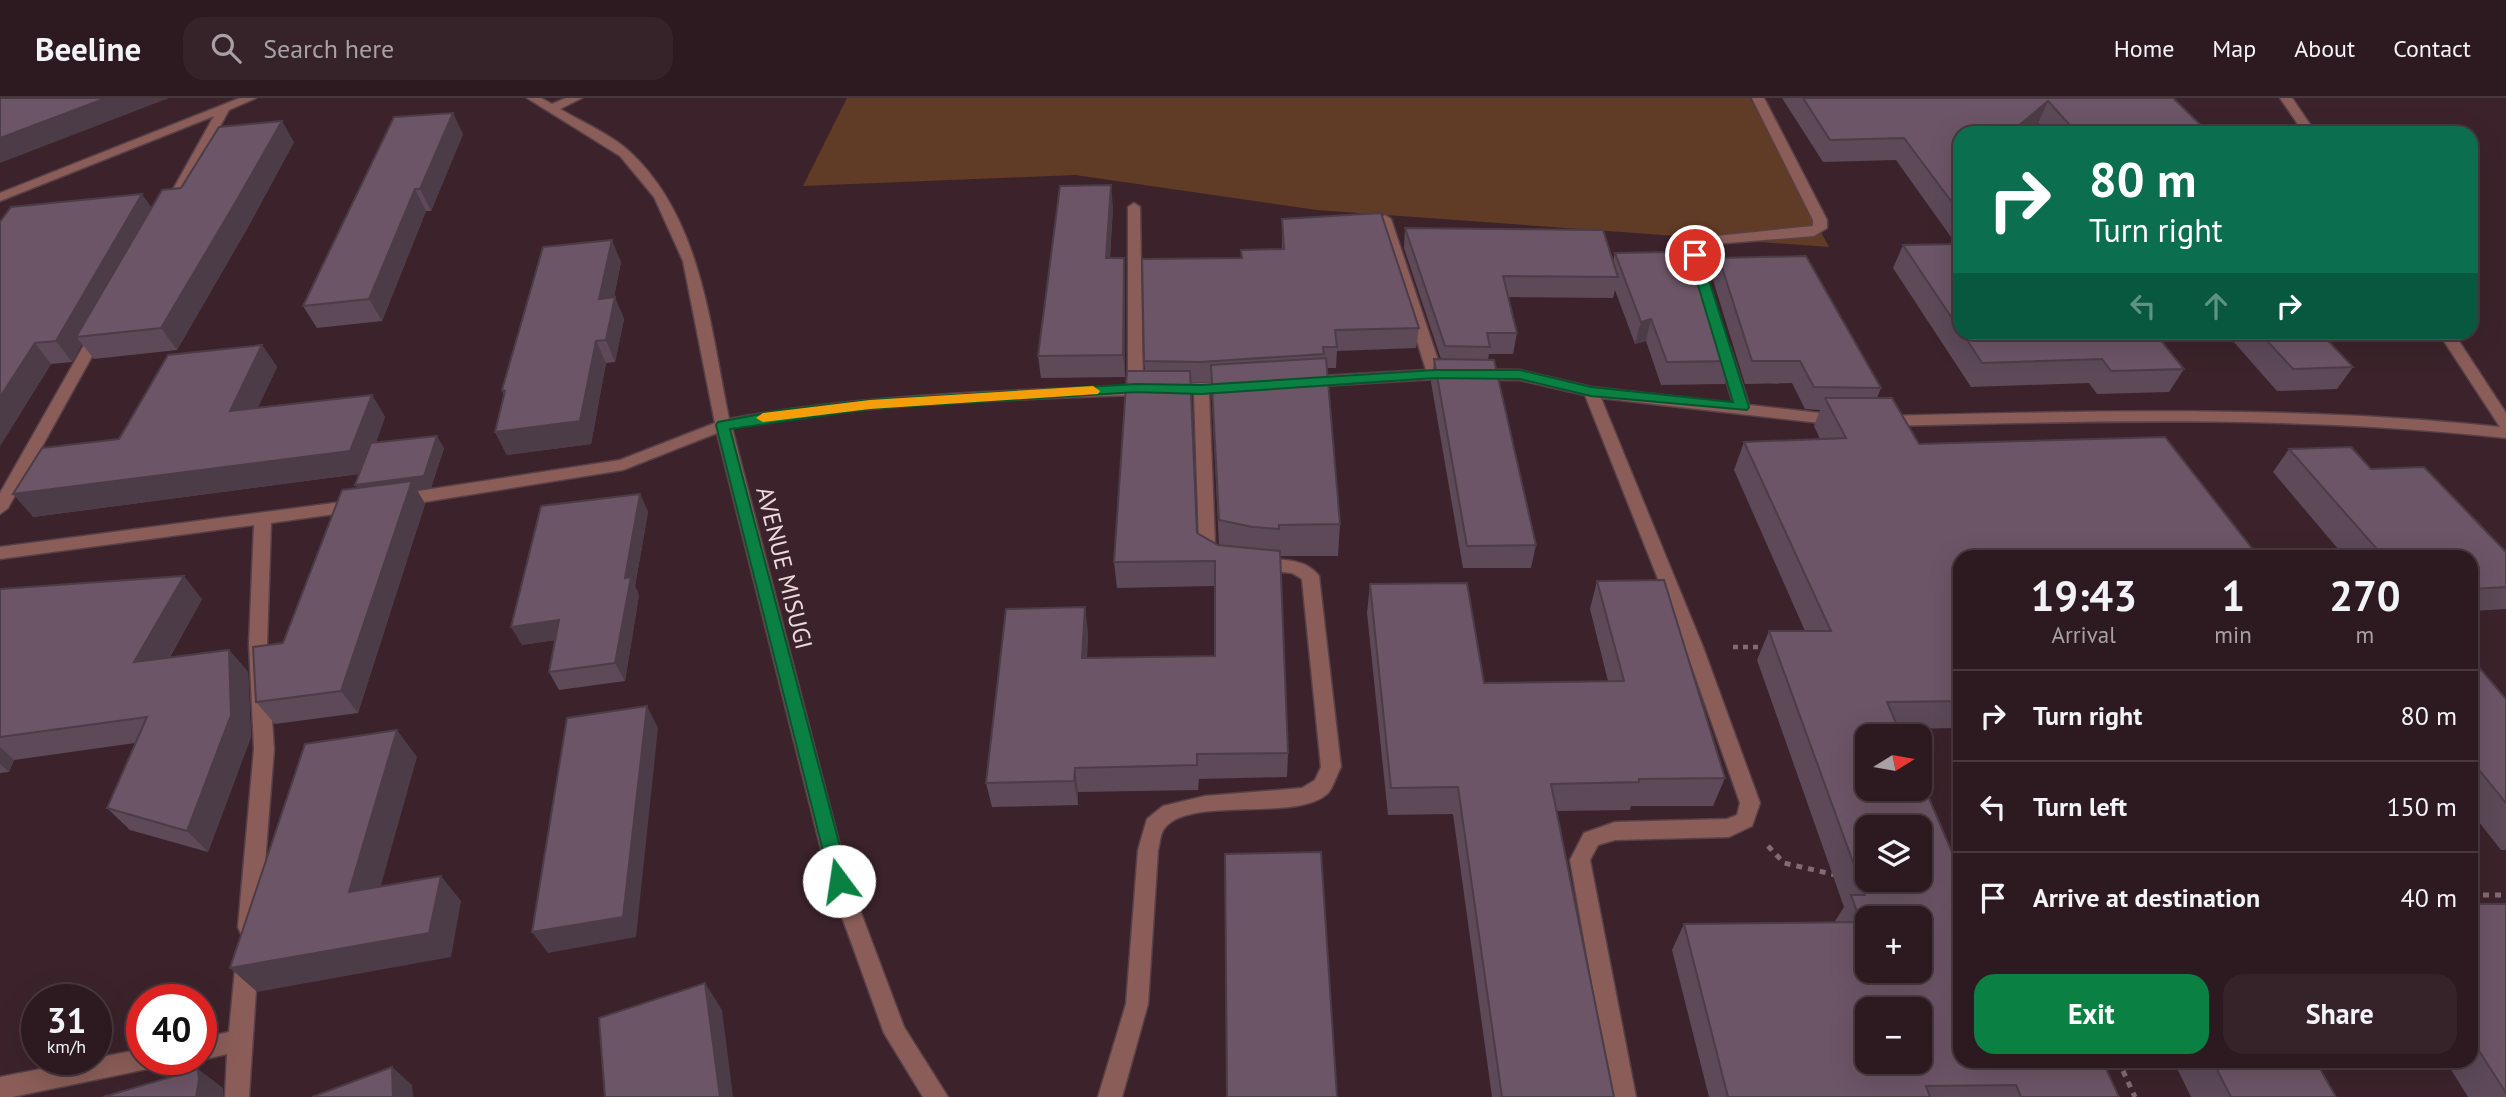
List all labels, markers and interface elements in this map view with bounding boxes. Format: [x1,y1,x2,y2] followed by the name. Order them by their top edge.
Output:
[183,17,673,80] search box
[35,27,141,70] text: Beeline
[207,29,245,67] icon: search
[263,32,394,65] text: Search here
[2114,33,2174,64] text: Home
[2212,33,2256,64] text: Map
[2294,33,2355,64] text: About
[2393,33,2471,64] text: Contact
[2089,147,2196,211] text: 80 m
[1974,154,2065,245] icon: right
[2089,209,2223,251] text: Turn right
[1665,225,1725,285] pin
[1676,236,1714,274] icon: arrive
[2124,287,2162,325] icon: left
[2197,287,2235,325] icon: ahead
[2270,287,2308,325] icon: right
[749,483,820,652] street label: AVENUE MISUGI
[2030,568,2137,623] text: 19:43
[2221,568,2245,623] text: 1
[2329,568,2401,623] text: 270
[2051,620,2116,649] text: Arrival
[2214,620,2252,649] text: min
[2356,620,2374,649] text: m
[1974,697,2012,735] icon: right
[2033,699,2142,732] text: Turn right
[2401,699,2457,732] text: 80 m
[1855,724,1932,802] north arrow
[1855,724,1932,1074] map controls
[1974,788,2012,826] icon: left
[2033,790,2127,823] text: Turn left
[2386,790,2457,823] text: 150 m
[1855,815,1932,892] button: layers
[802,844,876,918] position arrow
[1974,879,2012,917] icon: arrive
[2033,881,2260,914] text: Arrive at destination
[2401,881,2457,914] text: 40 m
[1855,906,1932,983] button: +
[1974,974,2209,1054] button: Exit
[2223,974,2457,1054] button: Share
[126,984,217,1075] speed limit sign: 40
[47,997,86,1043] text: 31
[1855,997,1932,1074] button: −
[47,1035,86,1058] text: km/h

